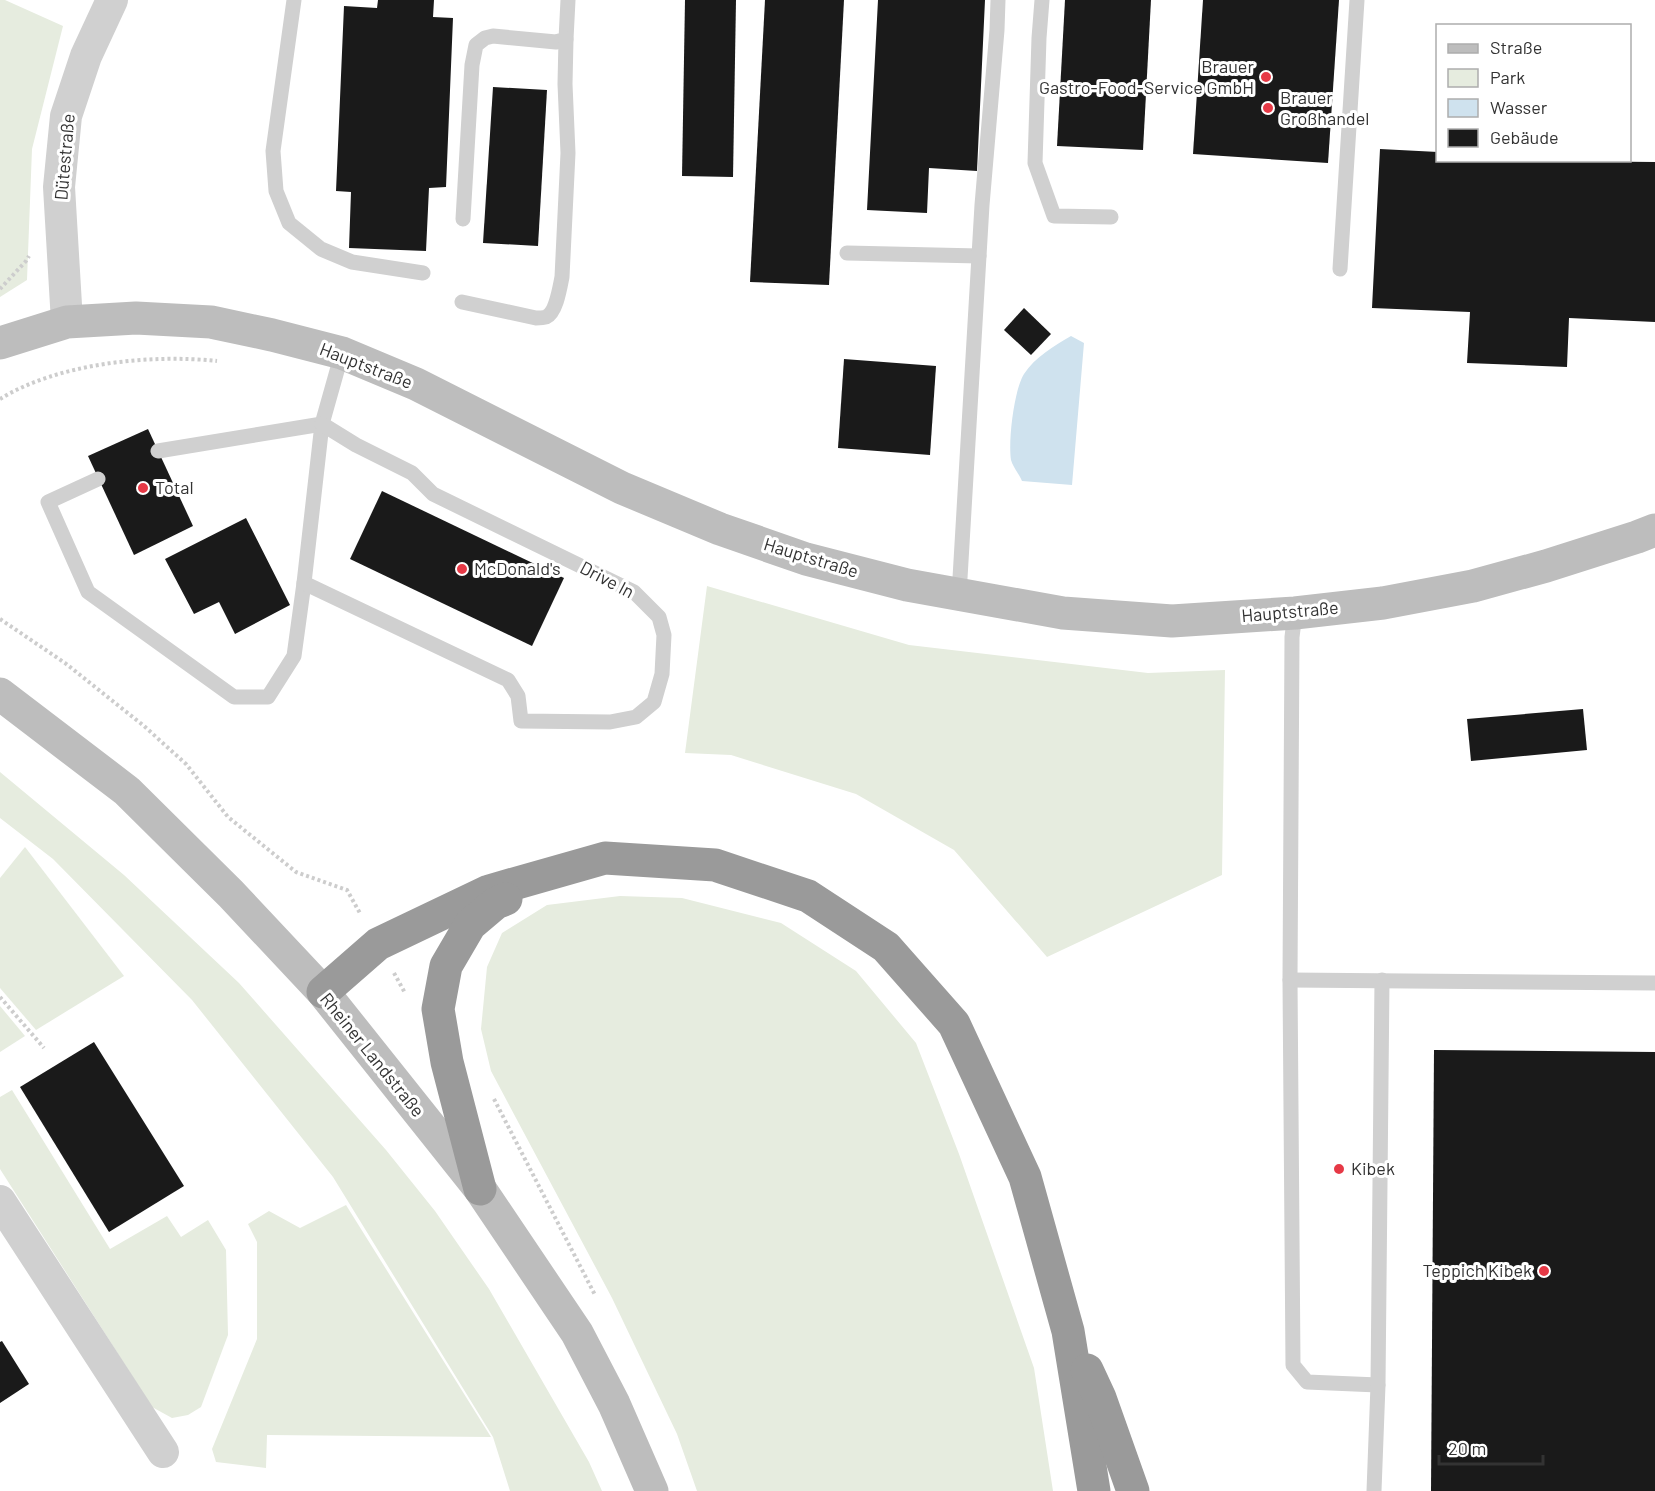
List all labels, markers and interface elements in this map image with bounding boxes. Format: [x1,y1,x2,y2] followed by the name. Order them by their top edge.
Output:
[1436,24,1631,162] legend
[1490,36,1542,58] text: Straße
[1039,55,1254,98] place label: Brauer Gastro-Food-Service GmbH
[1490,66,1525,88] text: Park
[1259,70,1273,84] marker: Brauer Gastro-Food-Service GmbH
[1280,86,1369,129] place label: Brauer Großhandel
[1490,96,1548,118] text: Wasser
[1261,101,1275,115] marker: Brauer Großhandel
[49,113,79,201] street label: Dütestraße
[1490,126,1559,148] text: Gebäude
[317,337,416,393] street label: Hauptstraße
[155,476,194,498] place label: Total
[136,481,150,495] marker: Total
[761,532,861,582] street label: Hauptstraße
[577,556,638,602] street label: Drive In
[474,557,561,579] place label: McDonald's
[455,562,469,576] marker: McDonald's
[1240,596,1340,626] street label: Hauptstraße
[316,988,430,1121] street label: Rheiner Landstraße
[1351,1157,1395,1179] place label: Kibek
[1332,1162,1346,1176] marker: Kibek
[1422,1259,1532,1281] place label: Teppich Kibek
[1537,1264,1551,1278] marker: Teppich Kibek
[1439,1428,1542,1466] scale bar
[1448,1437,1486,1459] text: 20 m

